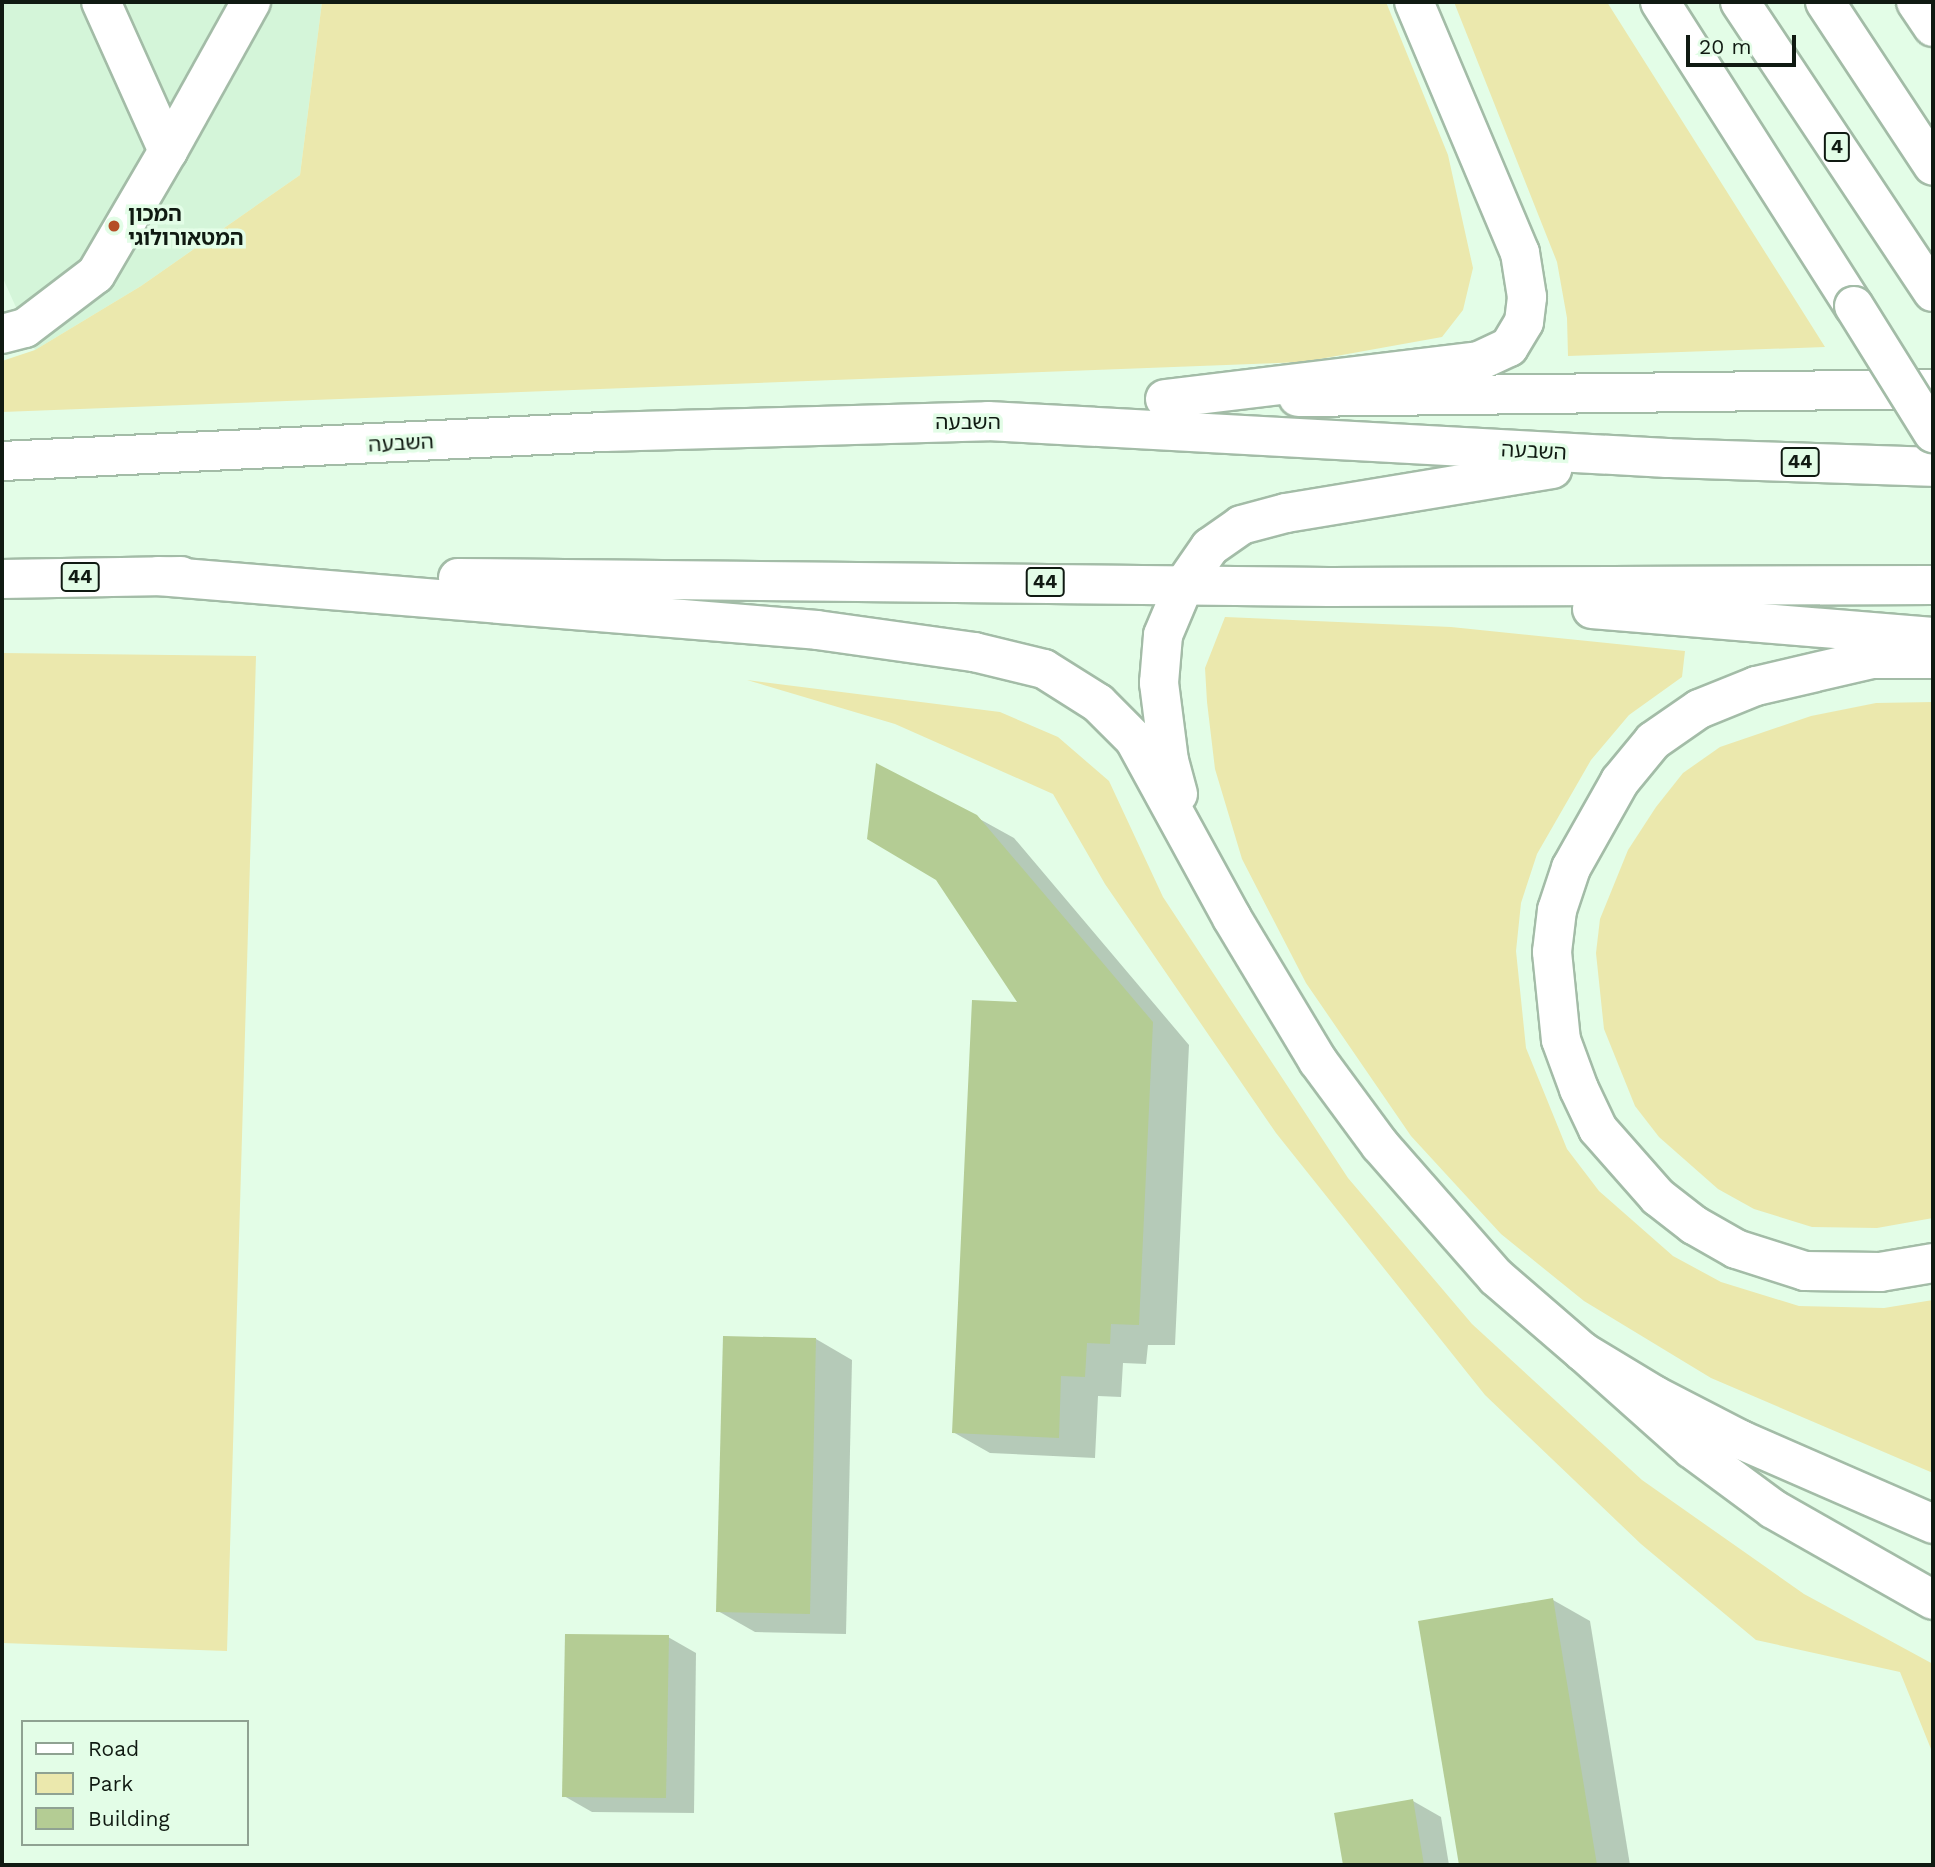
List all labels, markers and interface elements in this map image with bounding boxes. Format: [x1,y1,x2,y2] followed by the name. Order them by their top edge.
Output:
[1690,21,1800,65] scale bar
[1699,34,1751,59] text: 20 m
[1823,132,1851,162] road number: 4
[128,201,244,251] place label: המכון המטאורולוגי
[106,218,122,234] marker: המכון המטאורולוגי
[935,409,1001,435] street label: השבעה
[368,429,434,457] street label: השבעה
[1501,437,1567,465] street label: השבעה
[1779,446,1821,477] road number: 44
[59,562,101,592] road number: 44
[1024,566,1066,597] road number: 44
[21,1720,248,1846] legend
[88,1736,139,1761] text: Road
[88,1771,133,1796] text: Park
[88,1806,170,1831] text: Building

